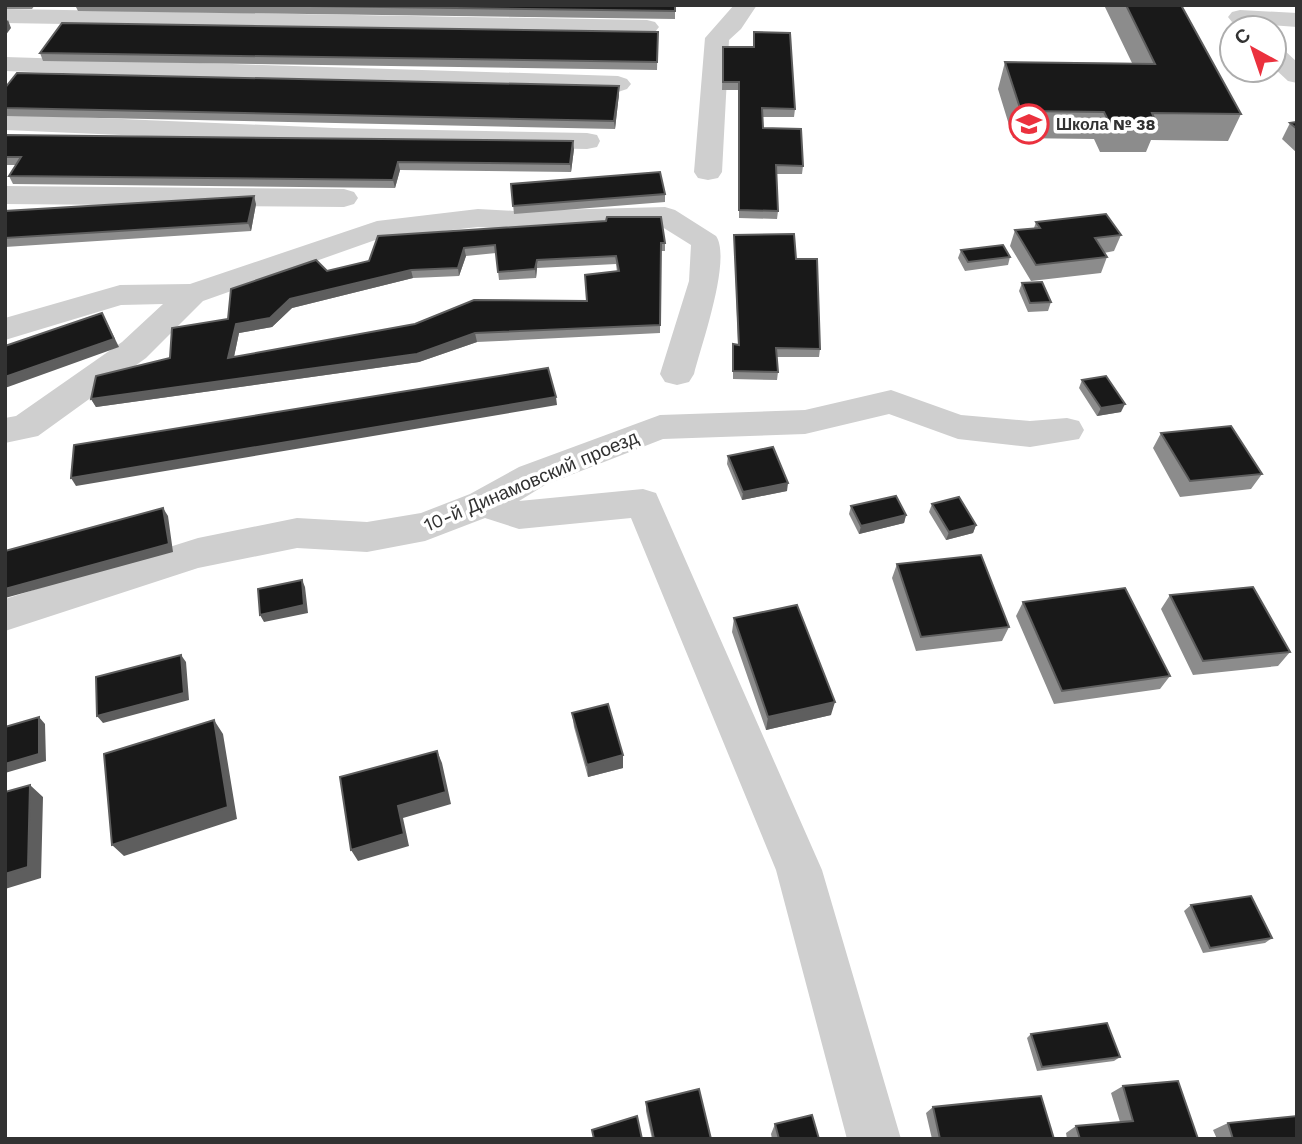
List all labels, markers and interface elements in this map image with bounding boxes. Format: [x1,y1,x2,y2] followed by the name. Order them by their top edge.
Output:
[1218,14,1288,84] north arrow
[1230,23,1255,50] text: С
[1008,103,1050,145] school or university icon: Школа № 38
[1056,115,1156,134] place label: Школа № 38
[420,425,642,537] street label: 10-й Динамовский проезд

